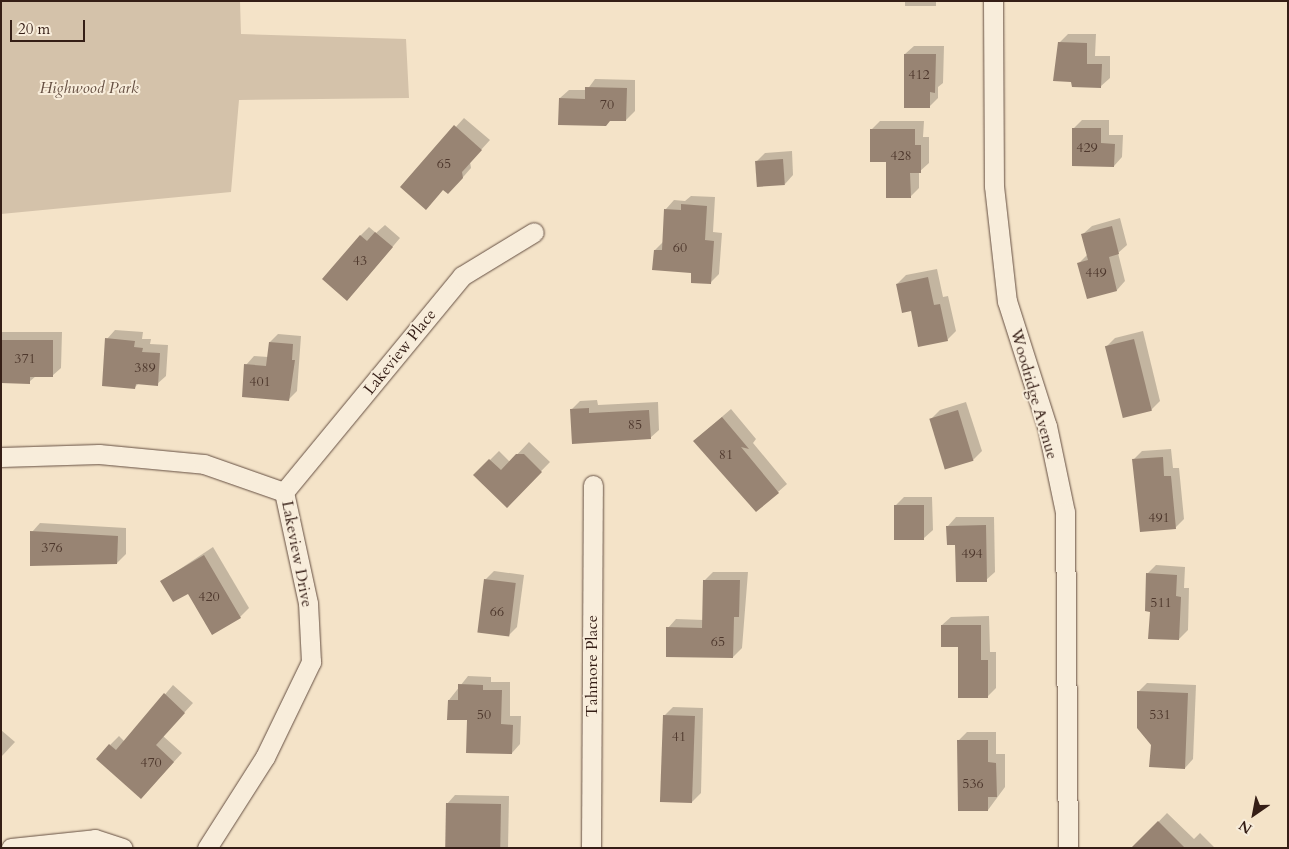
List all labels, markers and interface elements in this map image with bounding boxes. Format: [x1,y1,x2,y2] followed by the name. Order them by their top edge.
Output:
[12,10,88,42] scale bar
[18,19,50,39] text: 20 m
[908,67,930,83] house number: 412
[39,78,139,98] park label: Highwood Park
[600,97,614,113] house number: 70
[1076,140,1098,156] house number: 429
[890,148,912,164] house number: 428
[437,156,451,172] house number: 65
[673,240,687,256] house number: 60
[353,253,367,269] house number: 43
[1085,265,1107,281] house number: 449
[360,305,440,399] street label: Lakeview Place
[1006,327,1062,461] street label: Woodridge Avenue
[14,351,36,367] house number: 371
[134,360,156,376] house number: 389
[249,374,271,390] house number: 401
[628,417,642,433] house number: 85
[719,447,733,463] house number: 81
[277,499,317,609] street label: Lakeview Drive
[1148,510,1170,526] house number: 491
[41,540,63,556] house number: 376
[961,546,983,562] house number: 494
[198,589,220,605] house number: 420
[1150,595,1172,611] house number: 511
[490,604,504,620] house number: 66
[582,615,602,717] street label: Tahmore Place
[711,634,725,650] house number: 65
[477,707,491,723] house number: 50
[1149,707,1171,723] house number: 531
[672,729,686,745] house number: 41
[140,755,162,771] house number: 470
[962,776,984,792] house number: 536
[1229,789,1279,839] north arrow
[1235,816,1256,838] text: N

